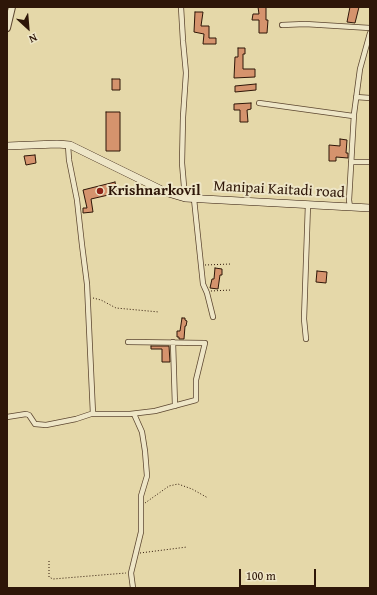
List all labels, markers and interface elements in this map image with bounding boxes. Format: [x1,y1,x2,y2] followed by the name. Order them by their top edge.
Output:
[8,8,48,48] north arrow
[26,30,40,48] text: N
[213,178,345,202] street label: Manipai Kaitadi road
[108,182,201,200] place label: Krishnarkovil
[95,186,105,196] marker: Krishnarkovil
[241,561,318,587] scale bar
[246,567,276,584] text: 100 m

